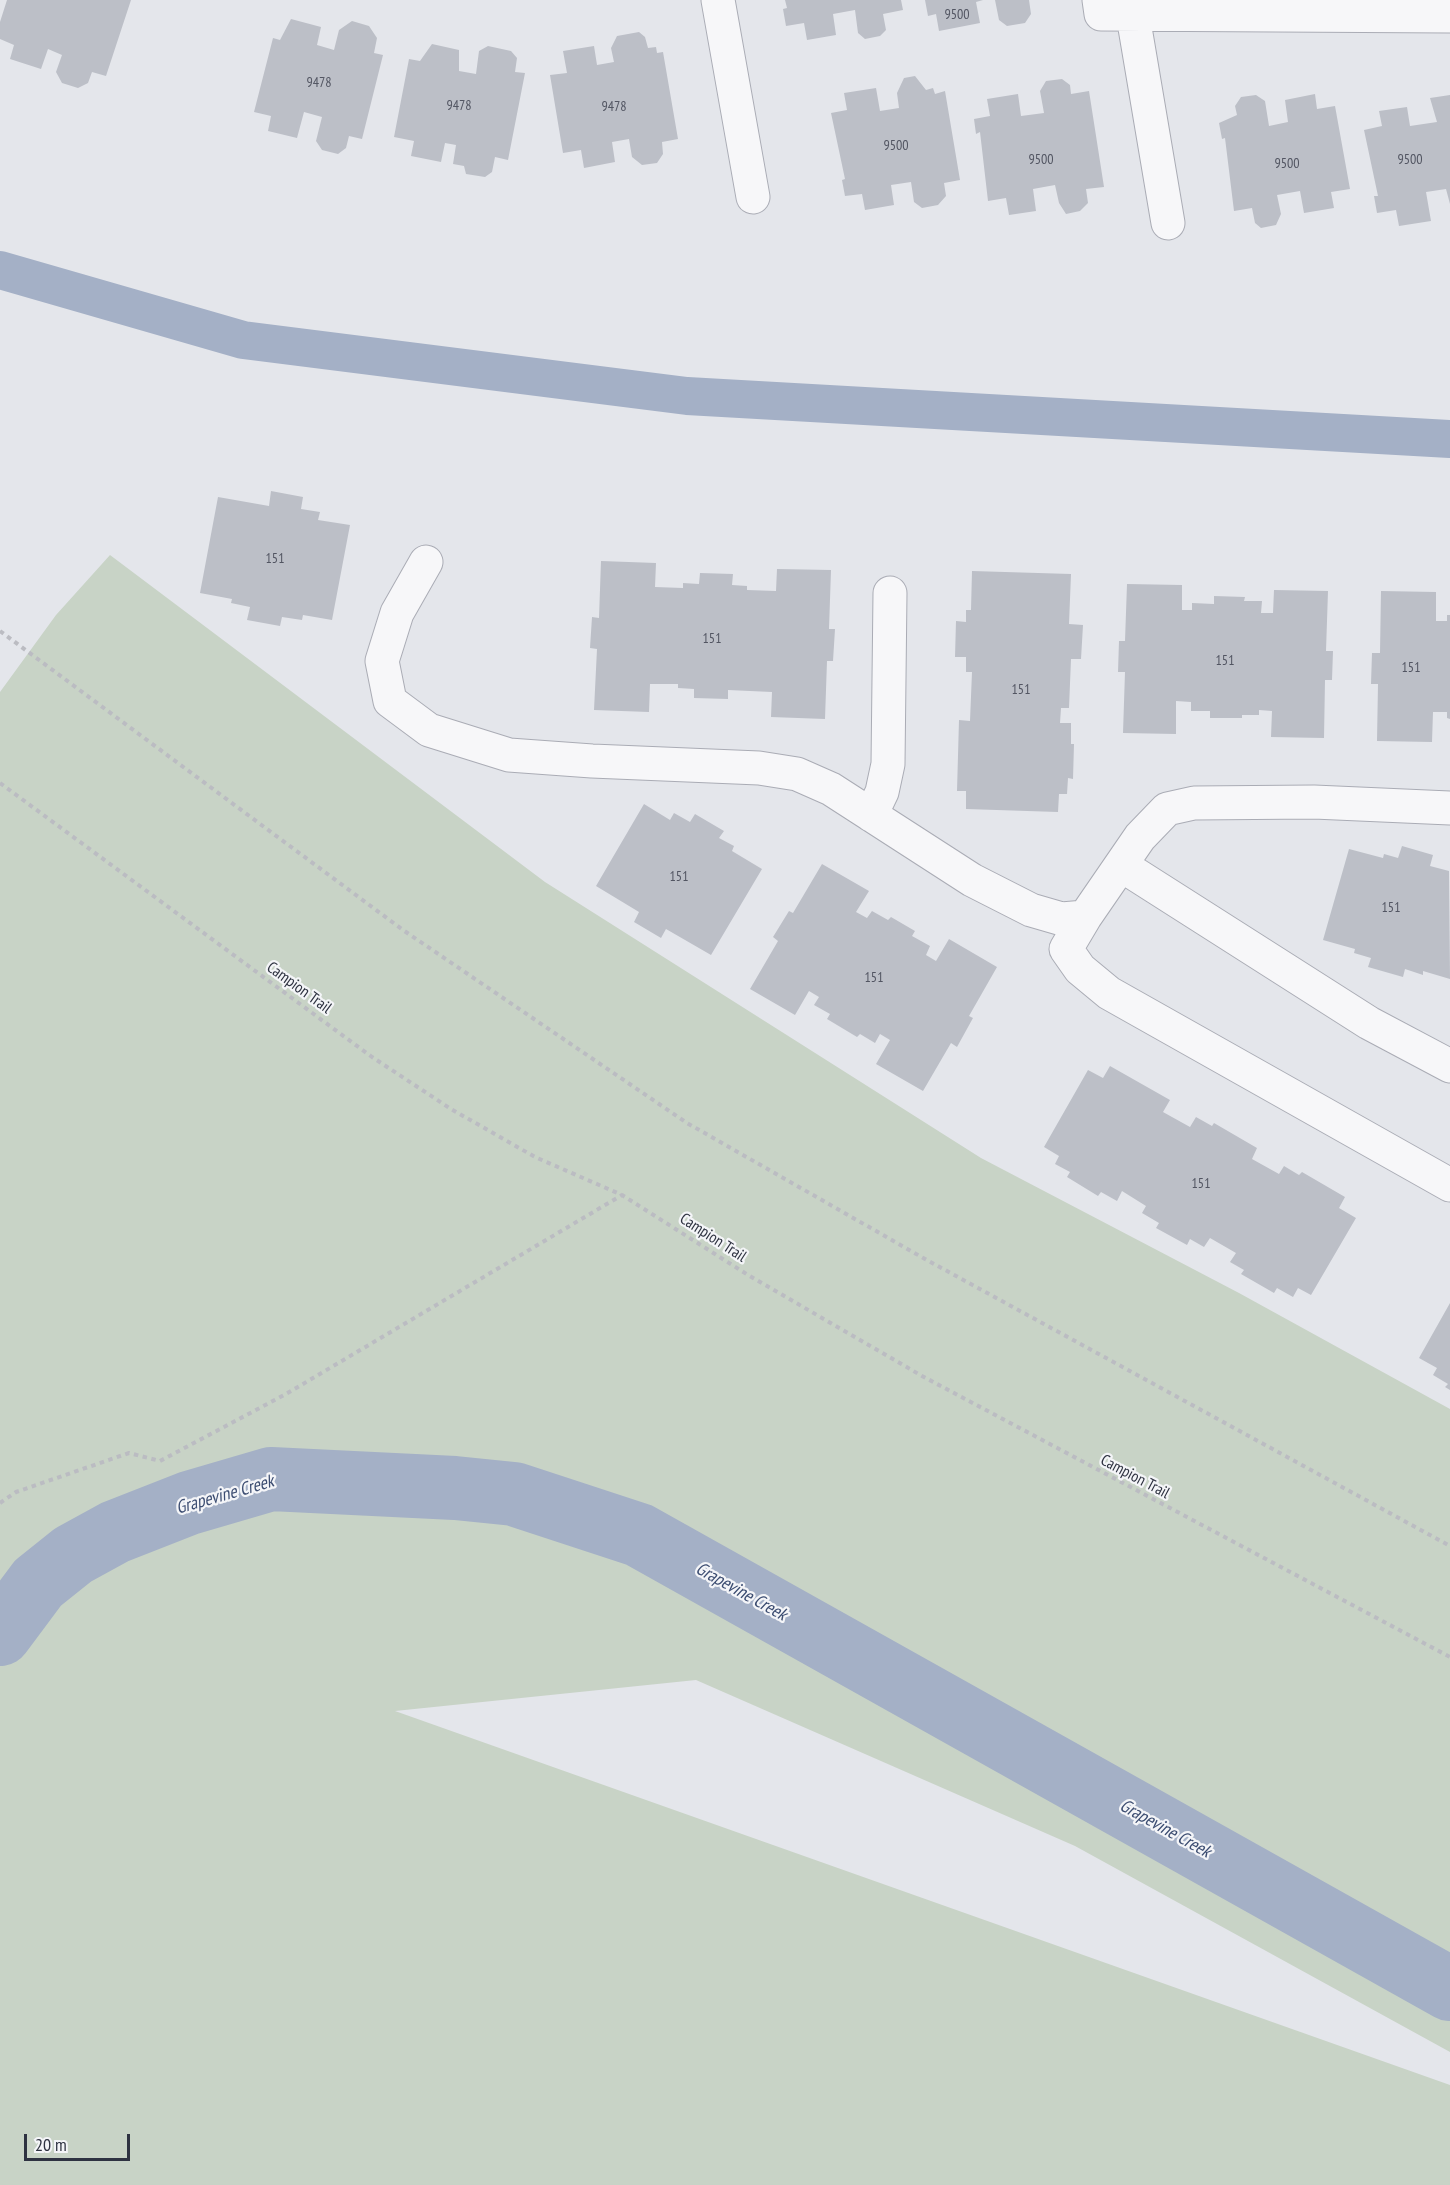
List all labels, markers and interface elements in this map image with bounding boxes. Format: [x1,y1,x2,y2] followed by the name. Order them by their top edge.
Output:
[944,7,970,23] house number: 9500
[306,75,332,91] house number: 9478
[446,98,472,114] house number: 9478
[601,99,627,115] house number: 9478
[883,138,909,154] house number: 9500
[1028,152,1054,168] house number: 9500
[1397,152,1423,168] house number: 9500
[1274,156,1300,172] house number: 9500
[266,551,284,567] house number: 151
[703,631,721,647] house number: 151
[1216,653,1234,669] house number: 151
[1402,660,1420,676] house number: 151
[1012,682,1030,698] house number: 151
[670,869,688,885] house number: 151
[1382,900,1400,916] house number: 151
[263,958,335,1018] street label: Campion Trail
[865,970,883,986] house number: 151
[1192,1176,1210,1192] house number: 151
[676,1209,750,1267] street label: Campion Trail
[1097,1451,1173,1503] street label: Campion Trail
[174,1471,276,1519] water label: Grapevine Creek
[692,1558,790,1626] water label: Grapevine Creek
[1116,1795,1214,1863] water label: Grapevine Creek
[27,2122,134,2160] scale bar
[35,2133,67,2156] text: 20 m

